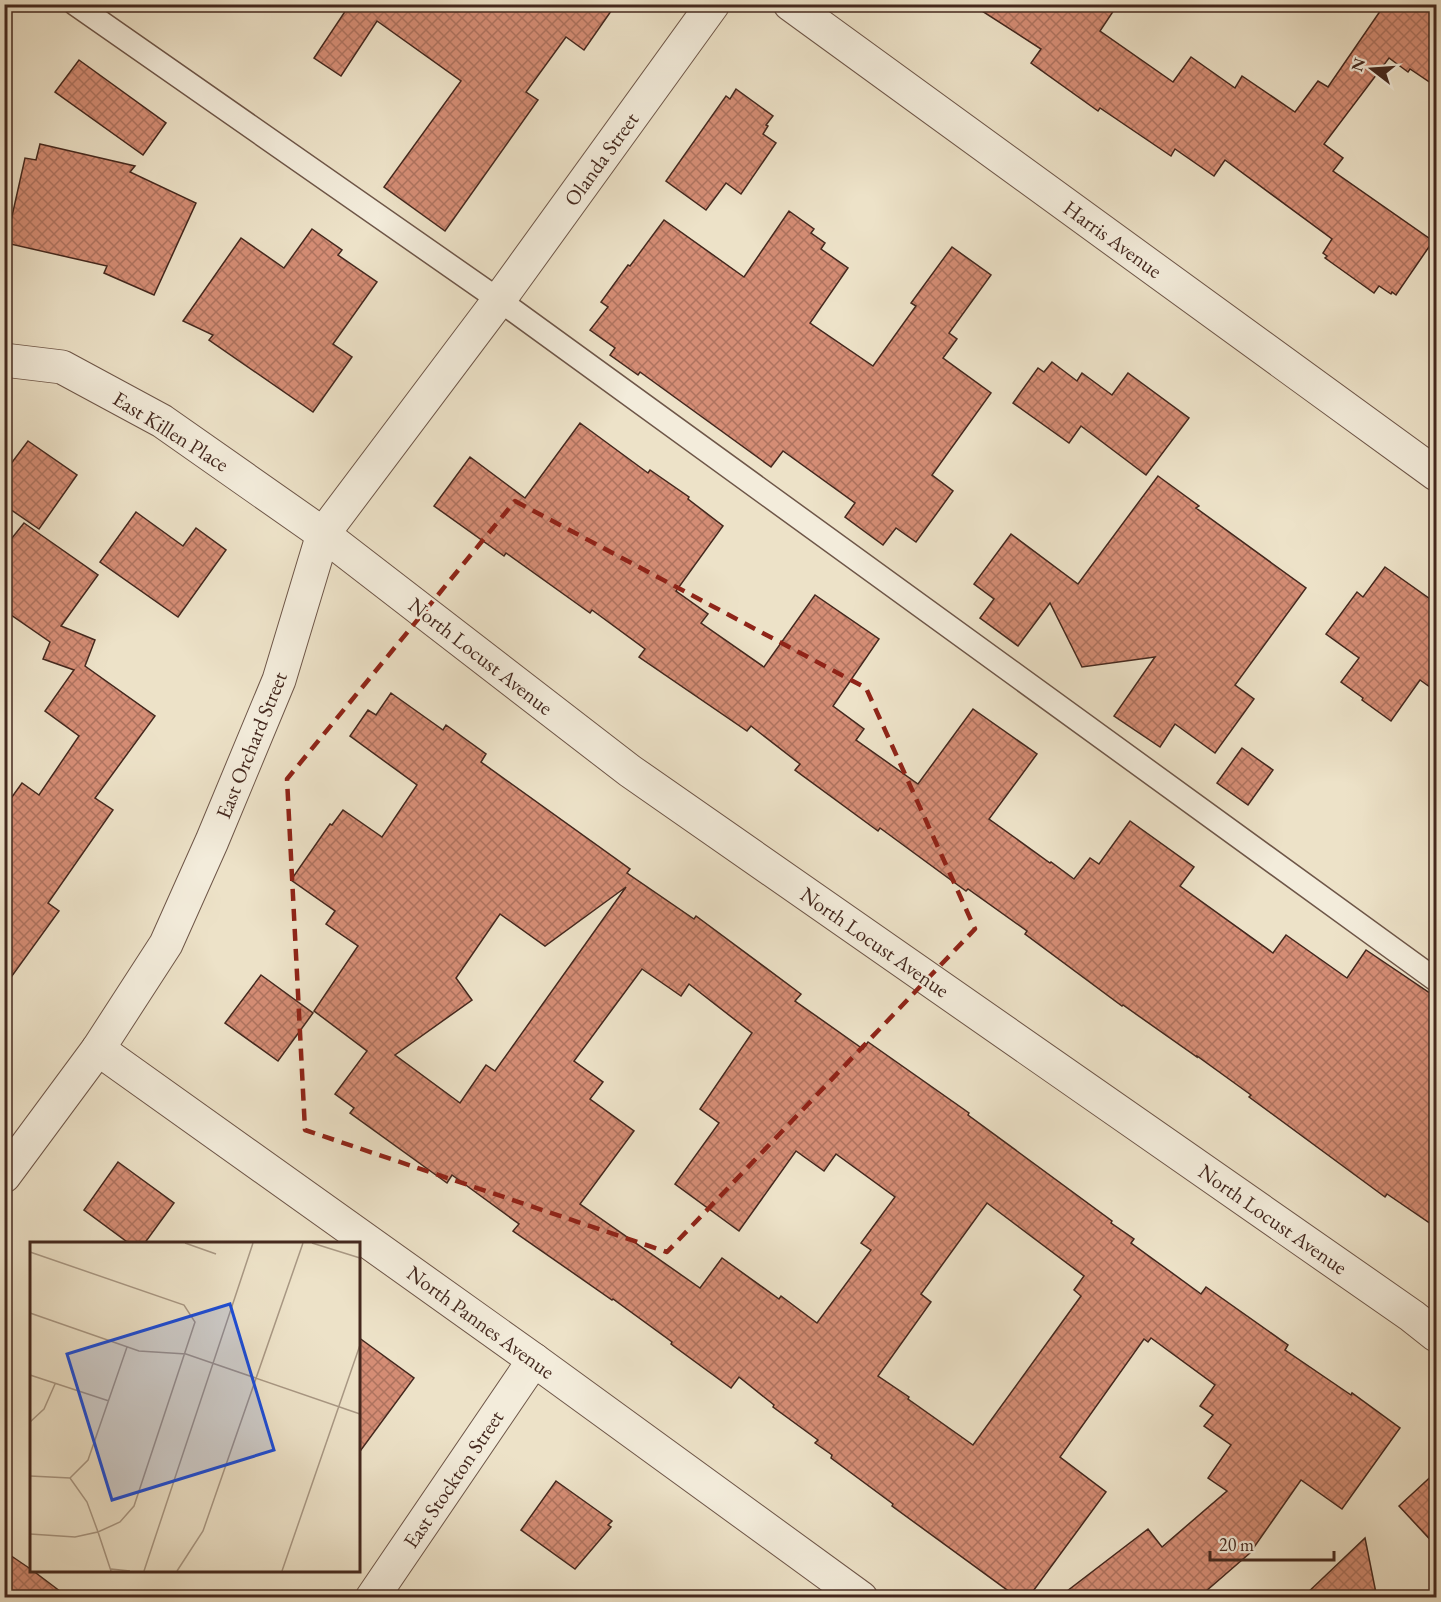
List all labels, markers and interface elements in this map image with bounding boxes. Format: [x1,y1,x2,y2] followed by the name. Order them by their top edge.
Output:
[1342,39,1402,99] north arrow
[1346,55,1370,74] text: N
[558,106,644,211] street label: Olanda Street
[1058,194,1168,284] street label: Harris Avenue
[108,385,234,477] street label: East Killen Place
[403,591,559,721] street label: North Locust Avenue
[209,667,293,822] street label: East Orchard Street
[795,881,955,1003] street label: North Locust Avenue
[1193,1158,1353,1280] street label: North Locust Avenue
[30,1242,360,1572] inset map
[402,1259,560,1385] street label: North Pannes Avenue
[397,1404,509,1553] street label: East Stockton Street
[1210,1524,1334,1562] scale bar
[1219,1533,1254,1556] text: 20 m

